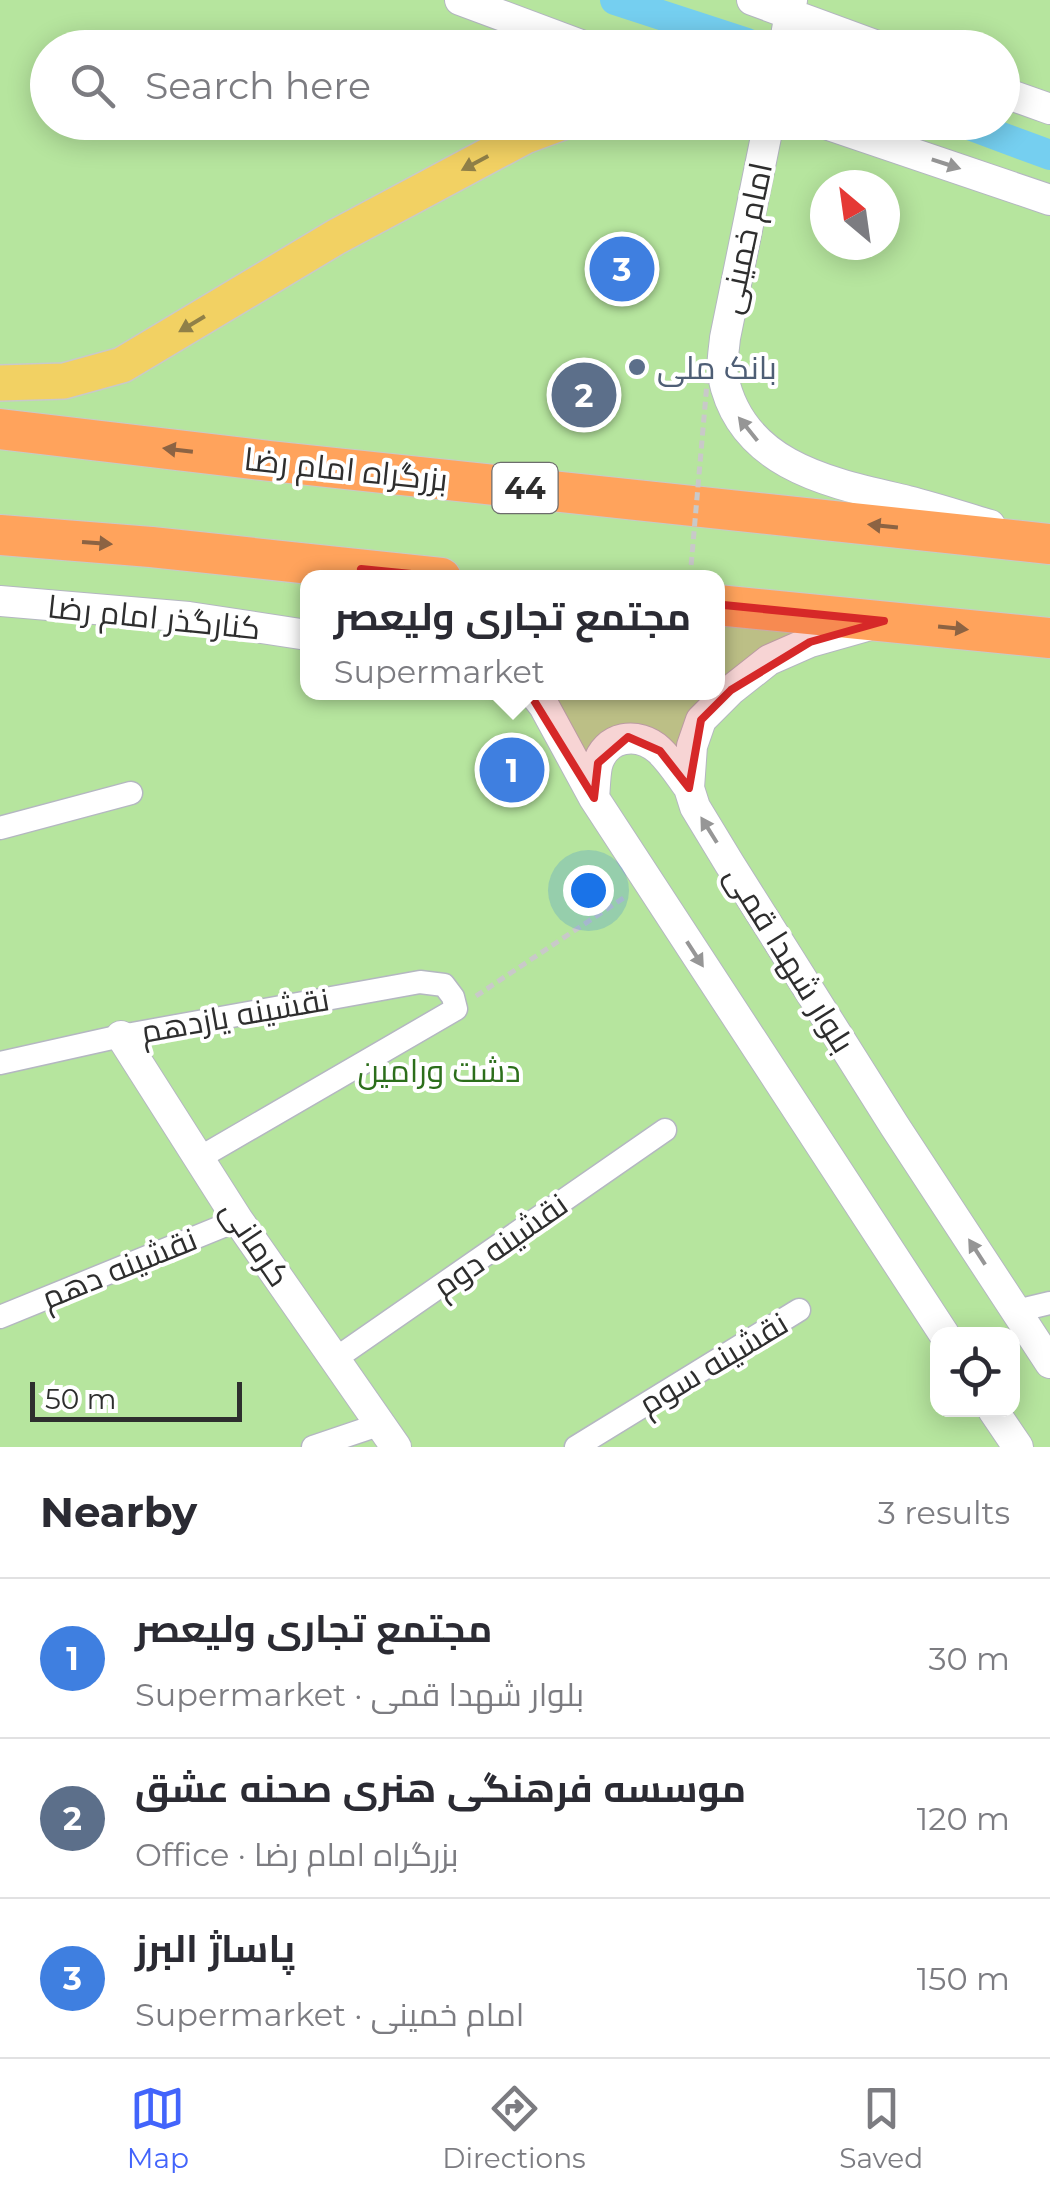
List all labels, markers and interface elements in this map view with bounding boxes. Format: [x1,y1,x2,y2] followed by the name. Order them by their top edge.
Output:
[30,30,1020,140] search box
[65,58,120,113] icon: search
[145,62,371,109] text: Search here
[460,154,489,171] one-way arrow
[931,157,961,172] one-way arrow
[710,159,783,318] street label: امام خمینی
[810,170,900,260] north arrow
[590,232,654,306] pin: 3
[178,315,206,332] one-way arrow
[657,348,777,387] place label: بانک ملی
[626,356,648,378] marker: بانک ملی
[552,358,616,432] pin: 2
[738,416,759,442] one-way arrow
[242,439,450,502] street label: بزرگراه امام رضا
[161,442,193,458] one-way arrow
[492,463,558,513] road number: 44
[867,518,899,534] one-way arrow
[82,535,114,551] one-way arrow
[300,570,725,700] popup
[45,586,262,651] street label: کنارگذر امام رضا
[334,593,691,640] text: مجتمع تجاری ولیعصر
[938,621,970,637] one-way arrow
[334,652,545,691] text: Supermarket
[480,732,544,808] pin: 1
[701,816,718,844] one-way arrow
[717,858,863,1060] street label: بلوار شهدا قمی
[563,865,614,916] your location
[685,940,704,967] one-way arrow
[138,979,333,1054] street label: نقشینه یازدهم
[357,1051,521,1090] park label: دشت ورامین
[425,1185,576,1308] street label: نقشینه دوم
[213,1192,299,1294] street label: کرمانی
[36,1219,204,1320] street label: نقشینه دهم
[969,1238,987,1266] one-way arrow
[631,1303,796,1425] street label: نقشینه سوم
[930,1327,1020,1417] map controls
[930,1327,1020,1417] button: locate
[30,1377,242,1422] scale bar
[45,1382,116,1416] text: 50 m
[40,1486,197,1538] text: Nearby
[878,1493,1010,1532] text: 3 results
[135,1605,492,1652] text: مجتمع تجاری ولیعصر
[66,1639,79,1678] text: 1
[928,1639,1010,1678] text: 30 m
[135,1675,584,1714] text: Supermarket · بلوار شهدا قمی
[135,1765,746,1812] text: موسسه فرهنگی هنری صحنه عشق
[63,1799,82,1838] text: 2
[917,1799,1010,1838] text: 120 m
[135,1835,459,1874] text: Office · بزرگراه امام رضا
[135,1925,295,1972] text: پاساژ البرز
[63,1959,82,1998] text: 3
[917,1959,1010,1998] text: 150 m
[135,1995,524,2034] text: Supermarket · امام خمینی
[127,2081,189,2175] tab: Map
[442,2081,586,2175] tab: Directions
[839,2081,923,2175] tab: Saved

